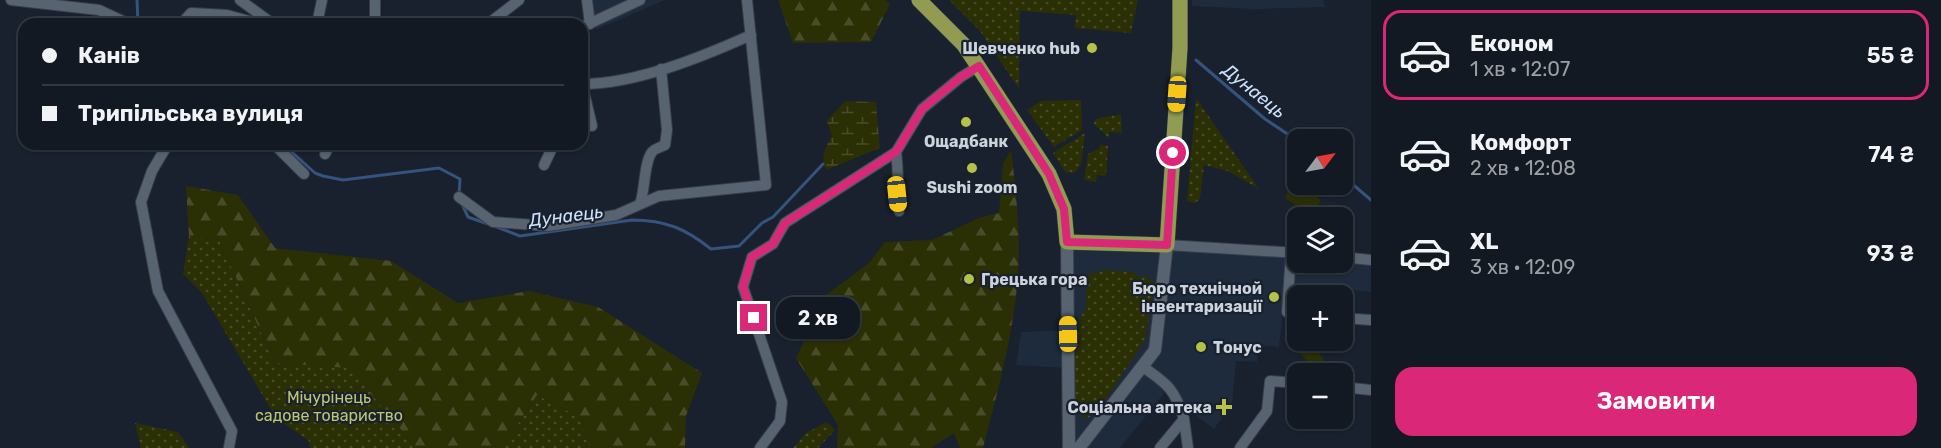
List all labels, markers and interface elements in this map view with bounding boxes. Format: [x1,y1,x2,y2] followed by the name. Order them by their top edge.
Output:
[1398,28,1452,82] icon: car
[1470,30,1554,57] text: Економ
[962,39,1080,58] place label: Шевченко hub
[1085,41,1099,55] marker: Шевченко hub
[78,42,140,69] text: Канів
[1867,42,1914,69] text: 55 ₴
[1470,57,1570,81] text: 1 хв · 12:07
[1217,58,1290,123] water label: Дунаець
[1167,75,1187,113] car
[78,100,303,127] text: Трипільська вулиця
[959,115,973,129] marker: Ощадбанк
[1398,127,1452,181] icon: car
[1287,129,1353,195] north arrow
[1287,129,1353,429] map controls
[1470,129,1571,156] text: Комфорт
[924,132,1008,151] place label: Ощадбанк
[1159,139,1186,166] route start
[1868,141,1914,168] text: 74 ₴
[1470,156,1576,180] text: 2 хв · 12:08
[965,161,979,175] marker: Sushi zoom
[886,175,908,213] car
[926,178,1018,197] place label: Sushi zoom
[526,201,604,232] water label: Дунаець
[1287,207,1353,273] button: layers
[1398,226,1452,280] icon: car
[1470,228,1498,255] text: XL
[1867,240,1914,267] text: 93 ₴
[1470,255,1575,279] text: 3 хв · 12:09
[981,270,1087,289] place label: Грецька гора
[962,272,976,286] marker: Грецька гора
[1132,279,1263,316] place label: Бюро технічной інвентаризації
[1287,285,1353,351] button: +
[1267,290,1281,304] marker: Бюро технічной інвентаризації
[775,297,859,339] callout: 2 хв
[740,304,767,331] route end
[798,306,838,330] text: 2 хв
[1059,316,1077,352] car
[1213,338,1262,357] place label: Тонус
[1194,340,1208,354] marker: Тонус
[1287,363,1353,429] button: −
[1395,367,1917,436] button: Замовити
[255,388,403,425] park label: Мічурінець садове товариство
[1068,398,1212,417] place label: Соціальна аптека
[1217,400,1231,414] marker: Соціальна аптека

